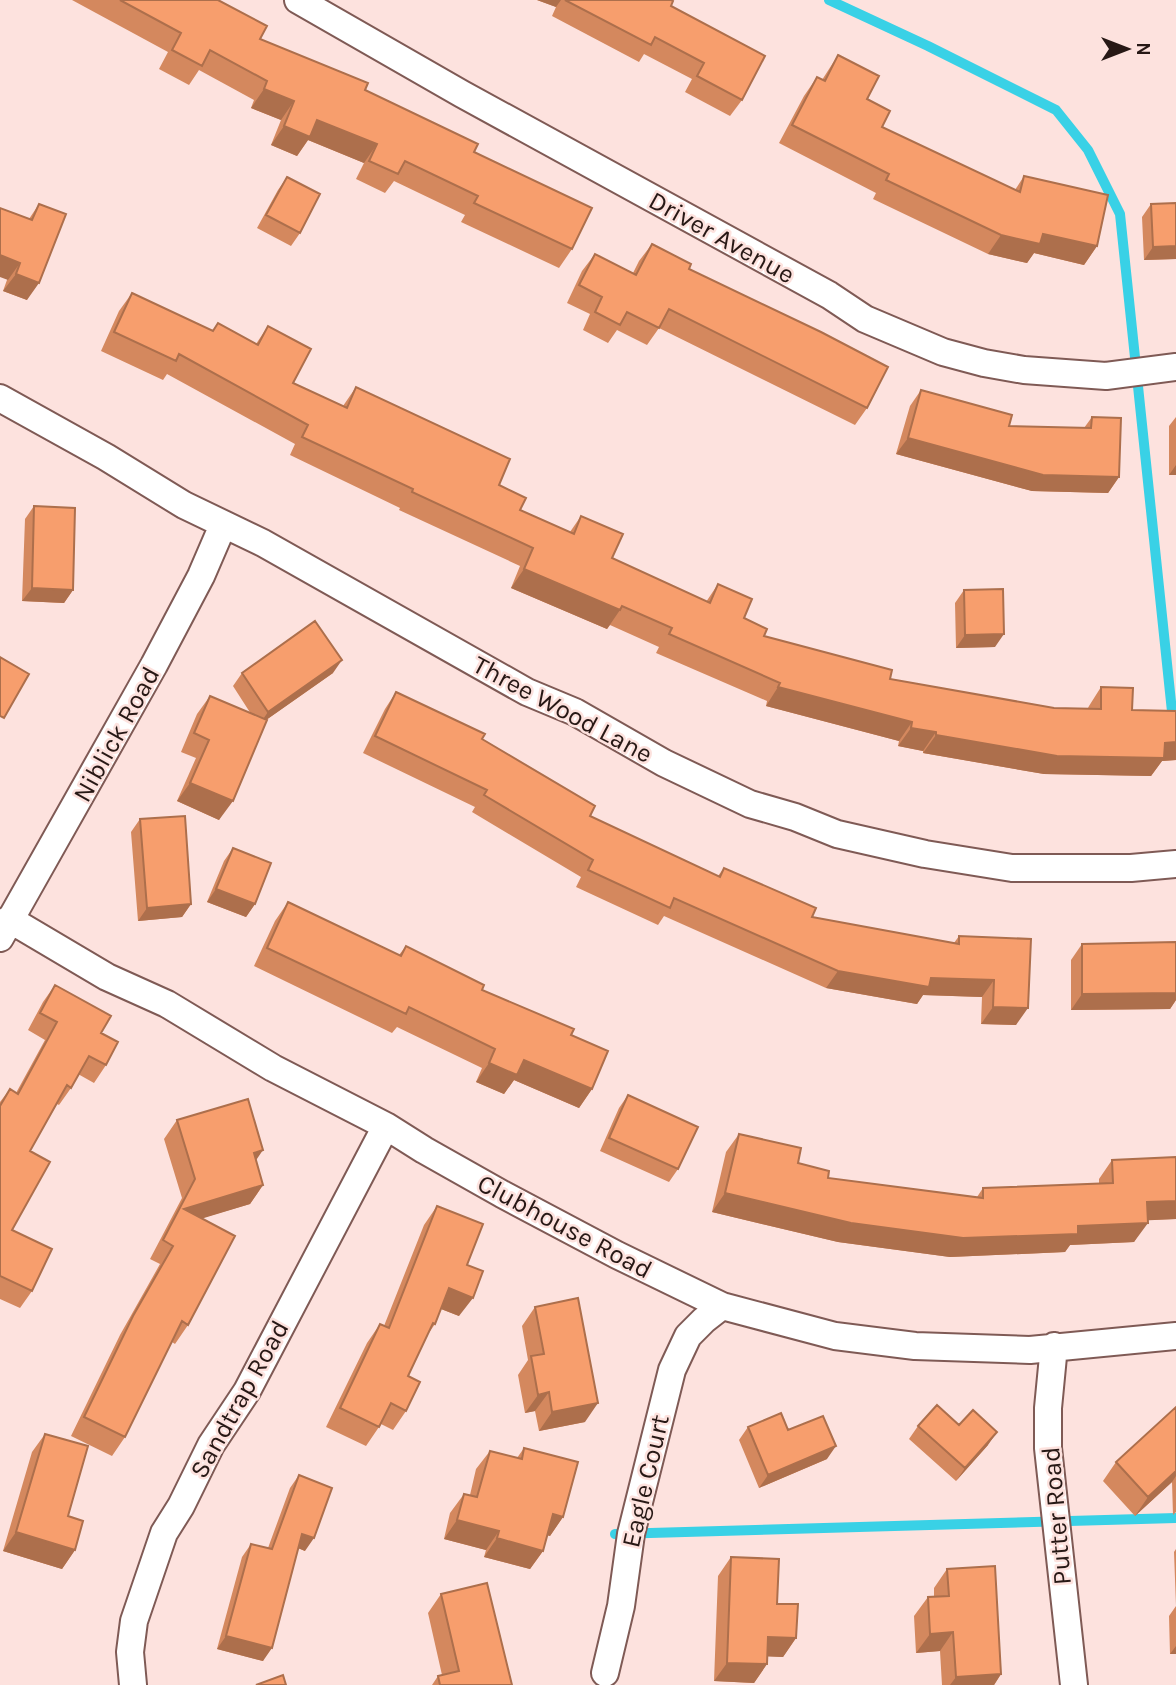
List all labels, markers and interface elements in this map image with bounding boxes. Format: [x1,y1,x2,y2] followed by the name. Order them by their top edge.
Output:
[1092,14,1162,84] north arrow
[1132,42,1154,56] text: N
[643,185,800,290] street label: Driver Avenue
[468,649,658,770] street label: Three Wood Lane
[67,661,166,807] street label: Niblick Road
[472,1167,657,1285] street label: Clubhouse Road
[183,1315,296,1484] street label: Sandtrap Road
[615,1411,676,1551] street label: Eagle Court
[1035,1446,1078,1586] street label: Putter Road

